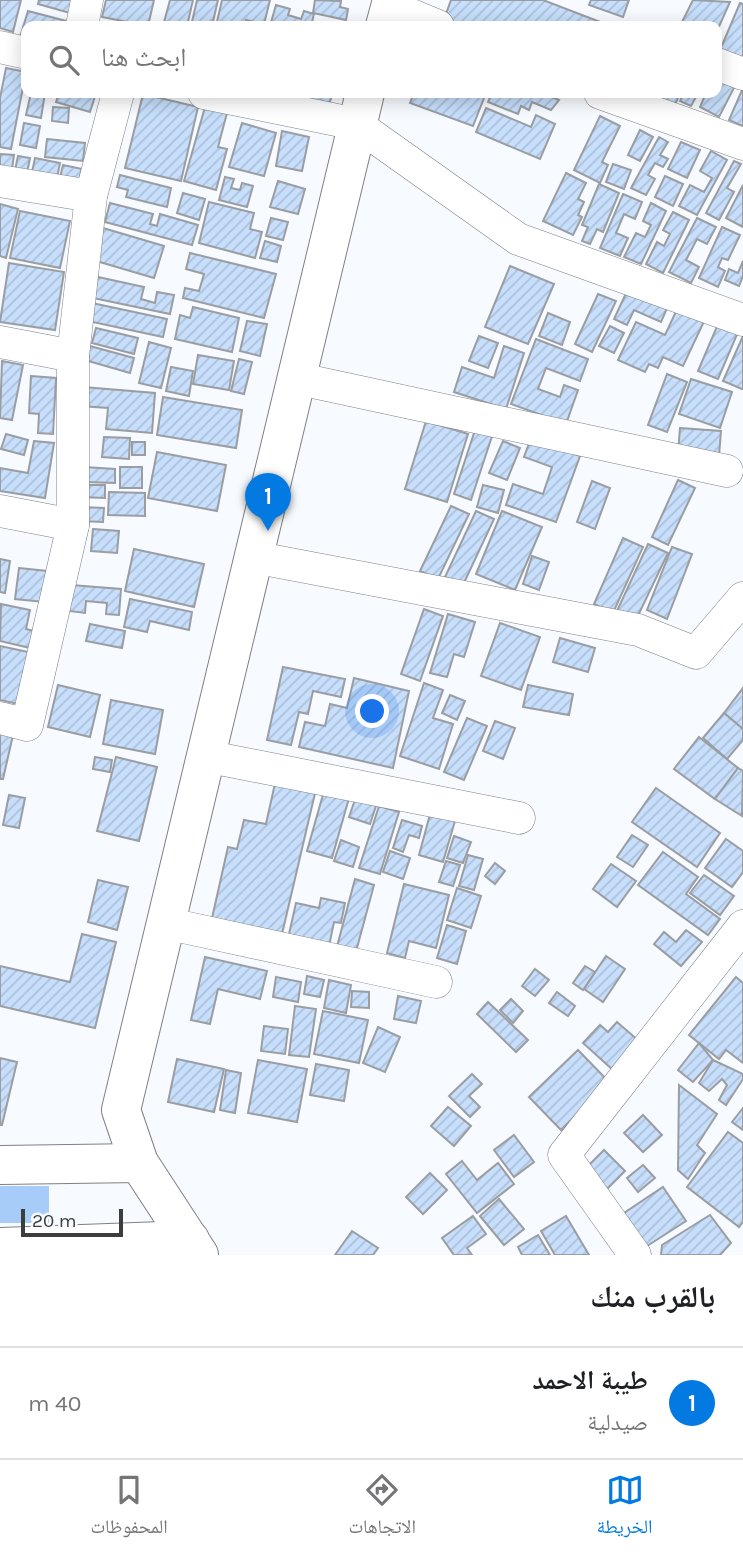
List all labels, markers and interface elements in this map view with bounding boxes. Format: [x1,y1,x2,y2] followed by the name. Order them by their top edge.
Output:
[21,21,722,98] search box
[45,41,83,79] icon: search
[101,42,186,73] text: ابحث هنا
[245,473,291,531] pin: 1
[355,694,389,728] your location
[21,1206,122,1238] scale bar
[32,1210,77,1232] text: 20 m
[590,1279,715,1315] text: بالقرب منك
[533,1365,648,1396] text: طيبة الاحمد
[28,1390,82,1417] text: 40 m
[688,1390,696,1417] text: 1
[587,1409,648,1436] text: صيدلية
[90,1471,168,1545] tab: المحفوظات
[348,1471,416,1545] tab: الاتجاهات
[597,1471,653,1545] tab: الخريطة

